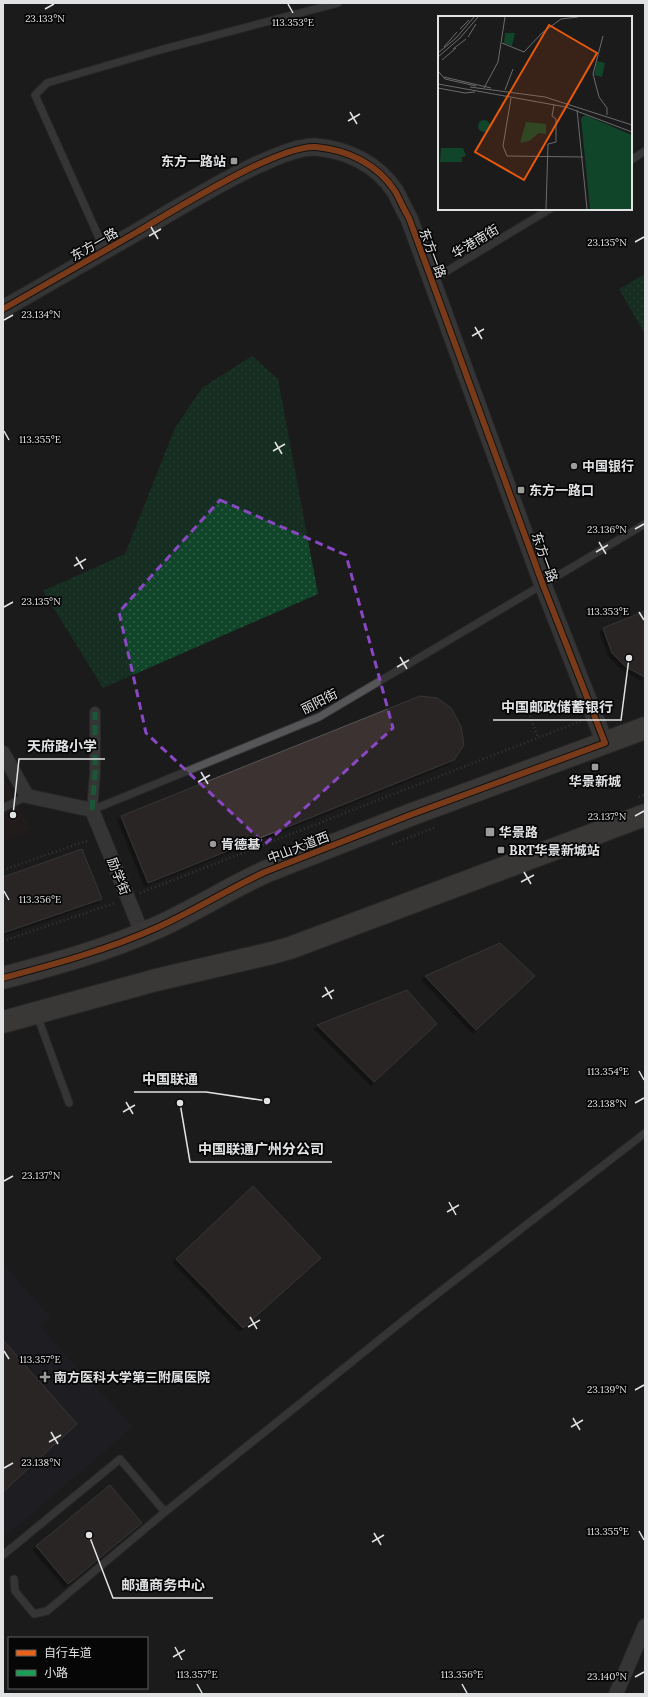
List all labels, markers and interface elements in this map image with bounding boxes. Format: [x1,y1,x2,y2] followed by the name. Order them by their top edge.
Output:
[25,12,65,25] text: 23.133°N
[272,16,314,29] text: 113.353°E
[438,16,632,210] inset map
[161,153,226,170] place label: 东方一路站
[229,156,239,166] marker: 东方一路站
[449,221,502,262] street label: 华港南街
[67,224,121,265] street label: 东方一路
[415,226,450,281] street label: 东方一路
[587,236,627,249] text: 23.135°N
[21,308,61,321] text: 23.134°N
[19,433,61,446] text: 113.355°E
[582,458,634,475] place label: 中国银行
[569,461,579,471] marker: 中国银行
[529,482,594,499] place label: 东方一路口
[516,485,526,495] marker: 东方一路口
[587,523,627,536] text: 23.136°N
[528,530,561,585] street label: 东方一路
[21,595,61,608] text: 23.135°N
[587,605,629,618] text: 113.353°E
[298,685,340,718] street label: 丽阳街
[493,694,621,720] callout: 中国邮政储蓄银行
[501,698,613,716] text: 中国邮政储蓄银行
[19,733,105,759] callout: 天府路小学
[27,737,97,755] text: 天府路小学
[590,762,600,772] marker: 华景新城
[569,773,621,790] place label: 华景新城
[588,810,627,823] text: 23.137°N
[499,824,538,841] place label: 华景路
[484,826,496,838] marker: 华景路
[265,828,332,867] street label: 中山大道西
[221,836,261,853] place label: 肯德基
[208,839,218,849] marker: 肯德基
[509,842,600,859] place label: BRT华景新城站
[496,845,506,855] marker: BRT华景新城站
[103,855,134,897] street label: 励学街
[19,893,61,906] text: 113.356°E
[587,1065,629,1078] text: 113.354°E
[134,1066,206,1092] callout: 中国联通
[142,1070,198,1088] text: 中国联通
[587,1097,627,1110] text: 23.138°N
[190,1136,332,1162] callout: 中国联通广州分公司
[198,1140,324,1158] text: 中国联通广州分公司
[22,1169,61,1182] text: 23.137°N
[19,1353,61,1366] text: 113.357°E
[54,1369,210,1386] place label: 南方医科大学第三附属医院
[39,1371,51,1383] marker: 南方医科大学第三附属医院
[587,1383,627,1396] text: 23.139°N
[21,1456,61,1469] text: 23.138°N
[587,1525,629,1538] text: 113.355°E
[113,1572,213,1598] callout: 邮通商务中心
[121,1576,205,1594] text: 邮通商务中心
[8,1637,148,1689] legend
[44,1645,92,1660] text: 自行车道
[44,1665,68,1680] text: 小路
[176,1668,218,1681] text: 113.357°E
[441,1668,483,1681] text: 113.356°E
[587,1670,627,1683] text: 23.140°N

